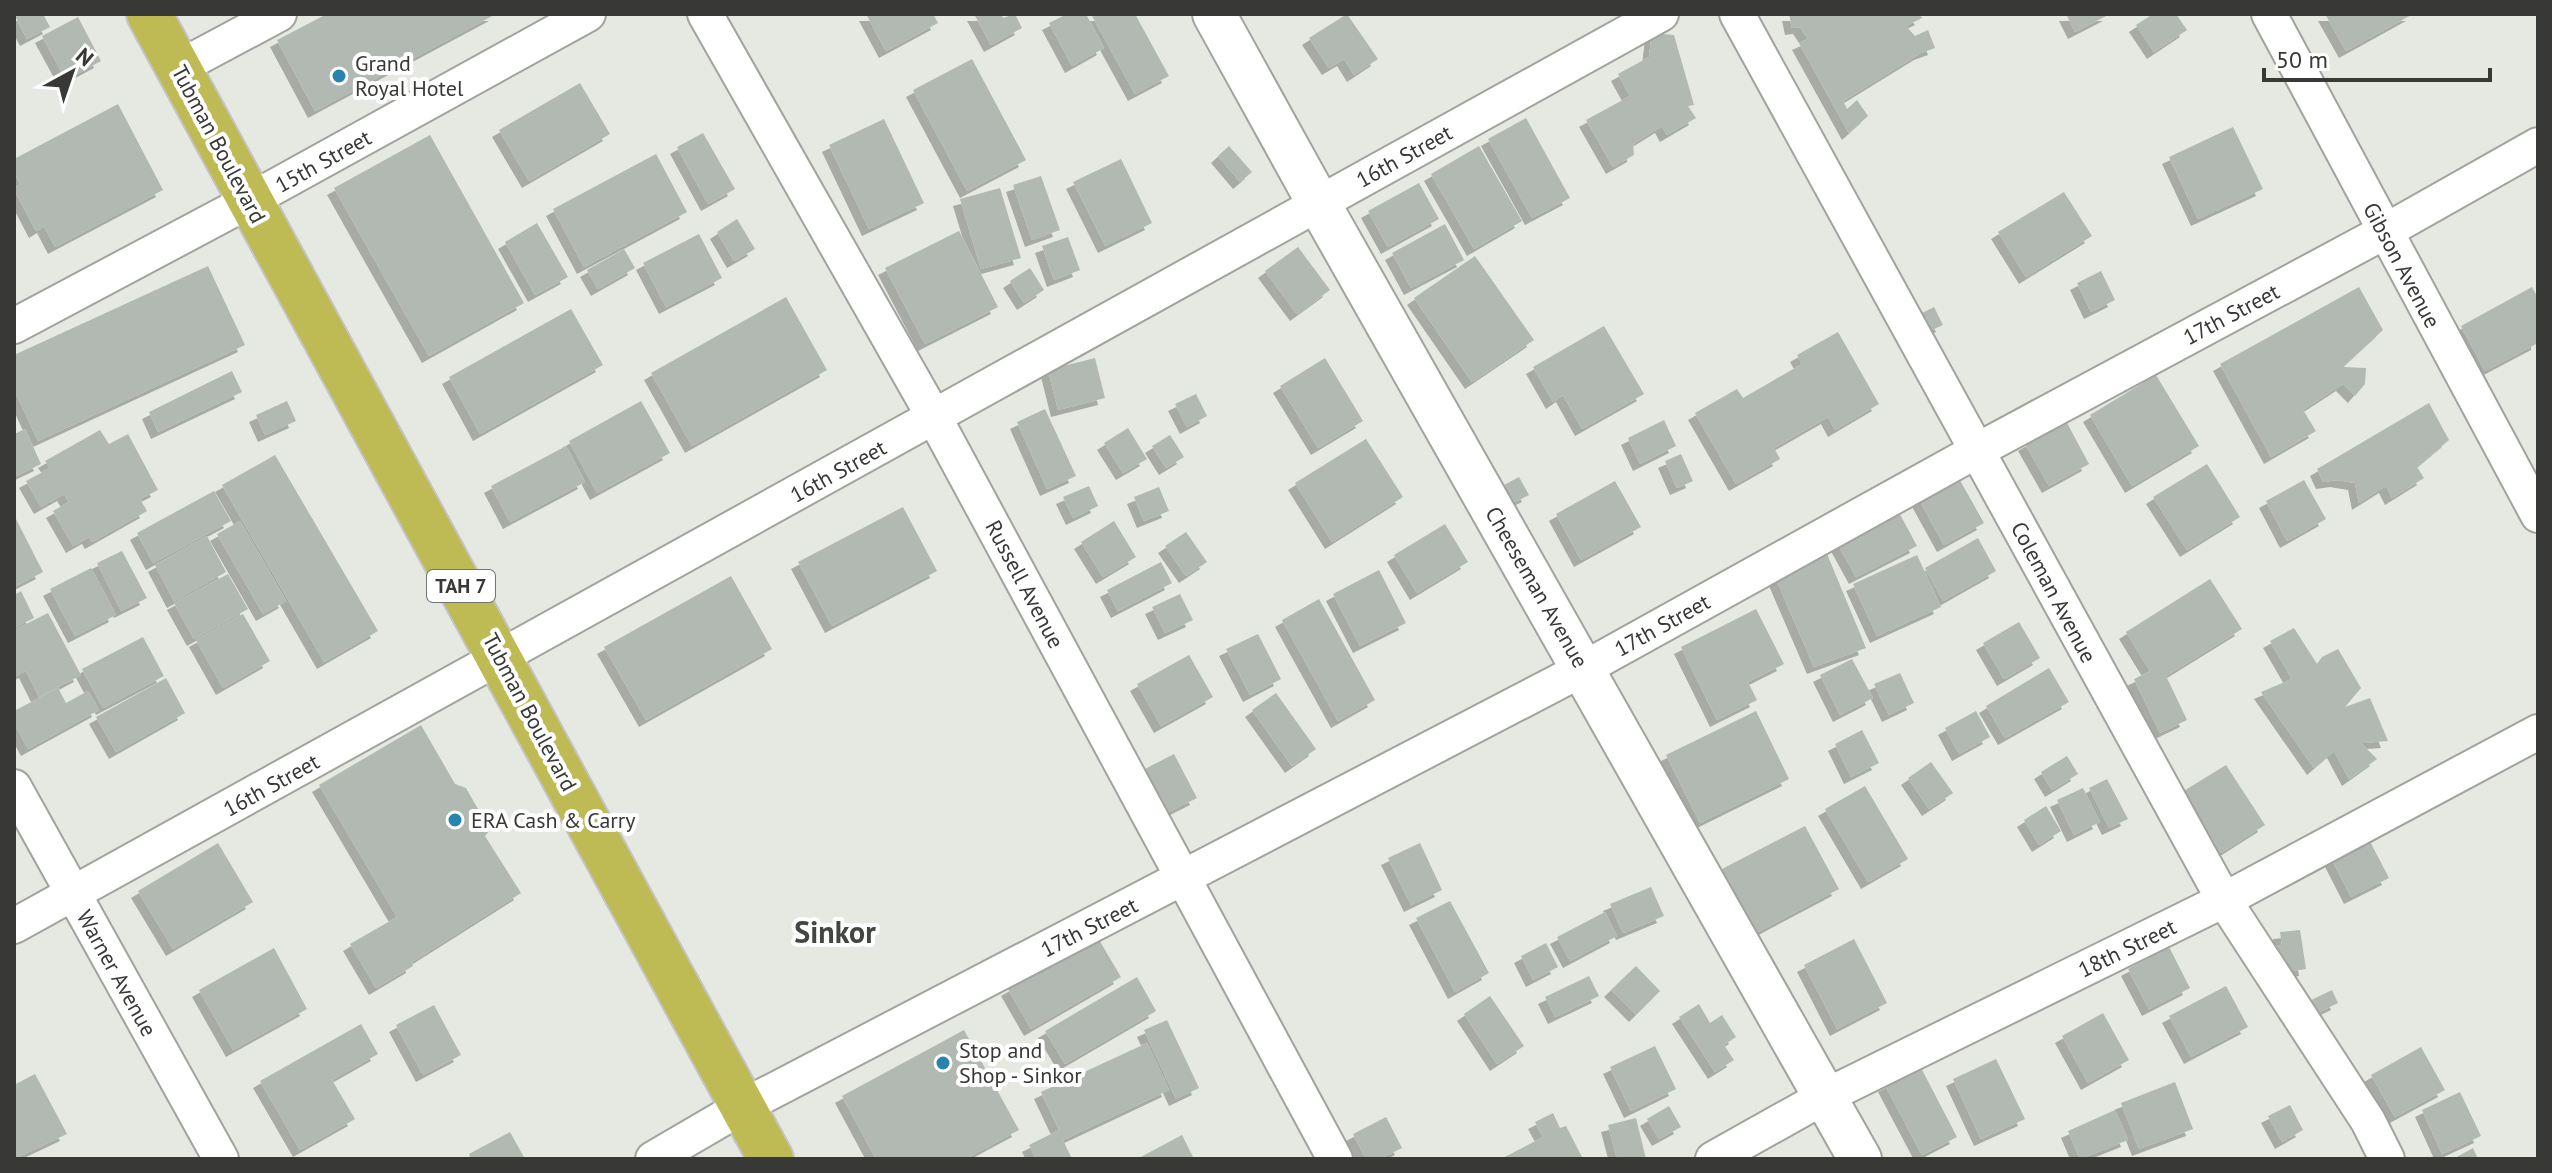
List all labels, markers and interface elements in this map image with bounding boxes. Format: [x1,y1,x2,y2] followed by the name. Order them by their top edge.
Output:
[32,32,112,112] north arrow
[2264,32,2490,82] scale bar
[70,41,99,72] text: N
[2276,44,2328,75] text: 50 m
[355,49,464,102] place label: Grand Royal Hotel
[166,60,272,228] street label: Tubman Boulevard
[330,67,348,85] marker: Grand Royal Hotel
[1351,118,1457,194] street label: 16th Street
[270,123,376,199] street label: 15th Street
[2357,197,2447,333] street label: Gibson Avenue
[2178,277,2284,351] street label: 17th Street
[785,433,891,509] street label: 16th Street
[1479,501,1595,673] street label: Cheeseman Avenue
[980,515,1070,653] street label: Russell Avenue
[2005,517,2103,667] street label: Coleman Avenue
[427,570,495,602] road number: TAH 7
[1609,587,1715,663] street label: 17th Street
[477,628,583,796] street label: Tubman Boulevard
[218,747,324,823] street label: 16th Street
[471,806,636,834] place label: ERA Cash & Carry
[446,811,464,829] marker: ERA Cash & Carry
[1036,890,1143,963] street label: 17th Street
[71,905,163,1041] street label: Warner Avenue
[794,912,876,951] district label: Sinkor
[2073,912,2181,984] street label: 18th Street
[959,1036,1082,1089] place label: Stop and Shop - Sinkor
[934,1054,952,1072] marker: Stop and Shop - Sinkor

